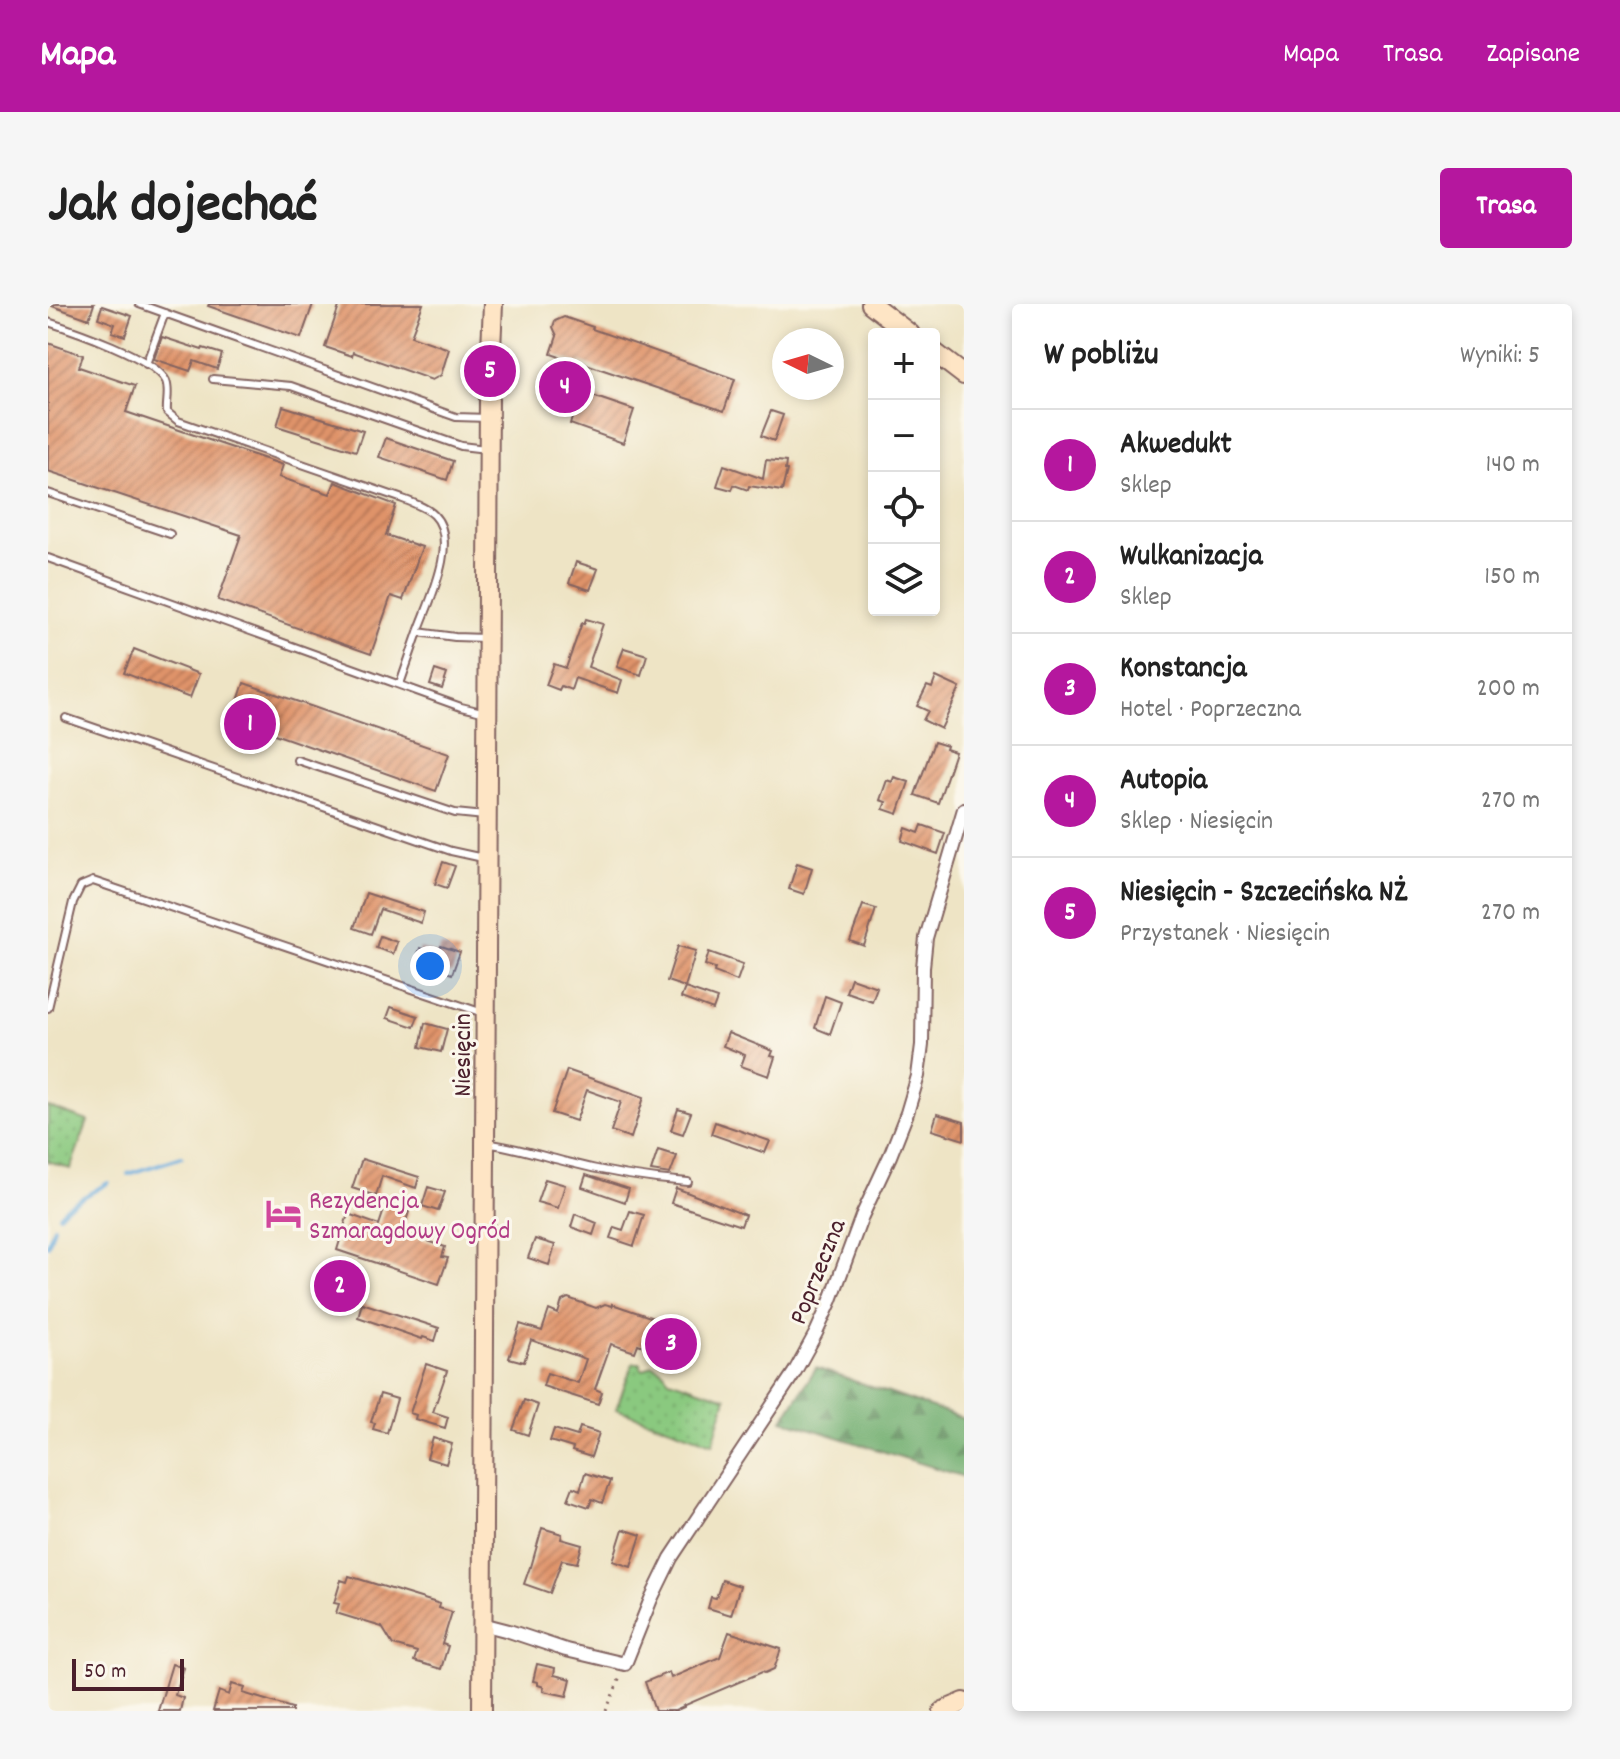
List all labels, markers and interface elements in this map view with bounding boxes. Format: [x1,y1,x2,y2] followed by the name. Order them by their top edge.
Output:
[40,29,115,84] text: Mapa
[1283,36,1339,76] text: Mapa
[1383,36,1442,76] text: Trasa
[1486,36,1580,76] text: Zapisane
[48,168,318,248] text: Jak dojechać
[1440,168,1572,248] button: Trasa
[772,328,844,400] north arrow
[868,328,940,616] map controls
[868,328,940,400] button: +
[1044,332,1159,381] text: W pobliżu
[1460,338,1540,375] text: Wyniki: 5
[464,341,516,401] pin: 5
[539,357,591,417] pin: 4
[868,400,940,472] button: −
[1120,425,1232,468] text: Akwedukt
[1067,447,1073,484] text: 1
[1486,447,1540,484] text: 140 m
[1120,468,1172,505] text: Sklep
[868,472,940,544] button: locate
[1120,537,1262,580] text: Wulkanizacja
[868,544,940,616] button: layers
[1064,559,1076,596] text: 2
[1484,559,1540,596] text: 150 m
[1120,580,1172,617] text: Sklep
[1120,649,1247,692] text: Konstancja
[1064,671,1076,708] text: 3
[1476,671,1540,708] text: 200 m
[1120,692,1301,729] text: Hotel · Poprzeczna
[224,694,276,754] pin: 1
[1120,761,1207,804] text: Autopia
[1065,783,1075,820] text: 4
[1481,783,1540,820] text: 270 m
[1120,804,1273,841] text: Sklep · Niesięcin
[1120,873,1407,916] text: Niesięcin - Szczecińska NŻ
[1064,895,1076,932] text: 5
[1481,895,1540,932] text: 270 m
[1120,916,1330,953] text: Przystanek · Niesięcin
[410,946,450,986] your location
[446,1013,483,1097] street label: Niesięcin
[309,1184,510,1251] place label: Rezydencja Szmaragdowy Ogród
[264,1195,302,1233] hotel icon: Rezydencja Szmaragdowy Ogród
[781,1213,857,1331] street label: Poprzeczna
[314,1256,366,1316] pin: 2
[645,1314,697,1374] pin: 3
[72,1655,184,1691] scale bar
[84,1657,126,1688] text: 50 m

